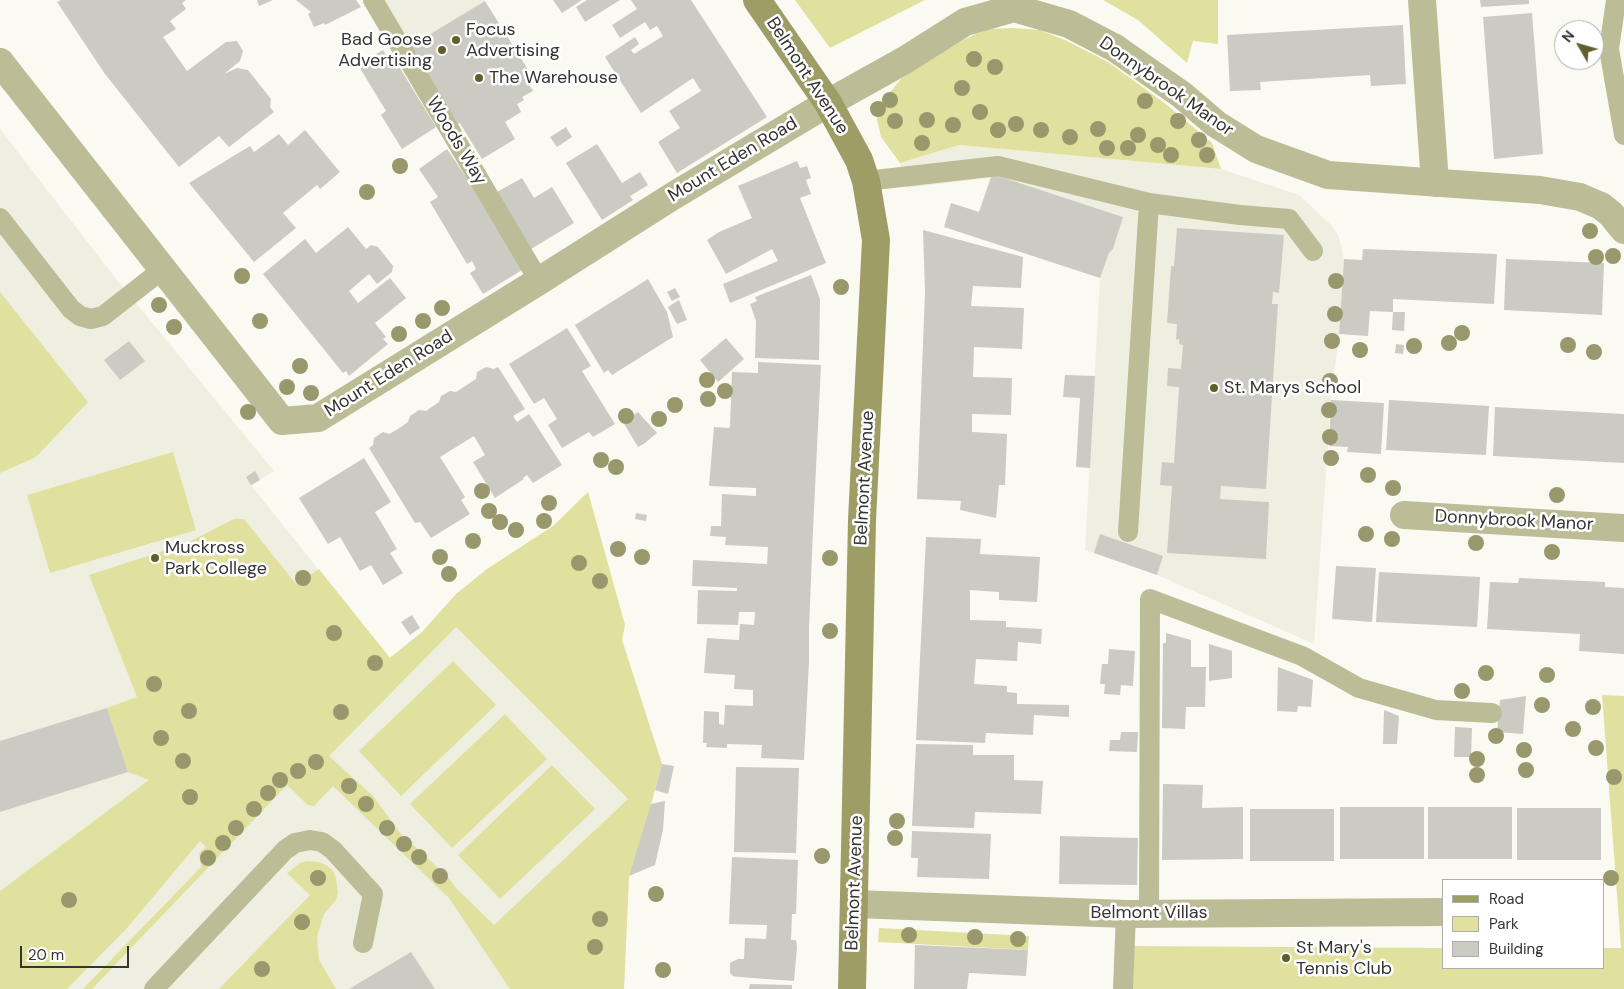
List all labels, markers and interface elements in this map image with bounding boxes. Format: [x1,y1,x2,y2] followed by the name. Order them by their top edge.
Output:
[761,13,853,139] street label: Belmont Avenue
[466,19,560,62] place label: Focus Advertising
[1554,20,1604,70] north arrow
[1558,27,1578,46] text: N
[338,29,432,72] place label: Bad Goose Advertising
[1095,33,1237,141] street label: Donnybrook Manor
[450,34,462,46] marker: Focus Advertising
[436,44,448,56] marker: Bad Goose Advertising
[489,67,618,89] place label: The Warehouse
[473,72,485,84] marker: The Warehouse
[421,93,491,189] street label: Woods Way
[664,113,802,207] street label: Mount Eden Road
[321,326,457,422] street label: Mount Eden Road
[1224,377,1361,399] place label: St. Marys School
[1208,382,1220,394] marker: St. Marys School
[851,410,879,546] street label: Belmont Avenue
[1434,506,1594,536] street label: Donnybrook Manor
[165,537,267,580] place label: Muckross Park College
[149,552,161,564] marker: Muckross Park College
[842,815,868,951] street label: Belmont Avenue
[1442,879,1604,969] legend
[1489,889,1524,909] text: Road
[1090,902,1208,924] street label: Belmont Villas
[1489,914,1519,934] text: Park
[22,936,131,968] scale bar
[1296,937,1392,980] place label: St Mary's Tennis Club
[1489,939,1544,959] text: Building
[28,945,64,965] text: 20 m
[1280,952,1292,964] marker: St Mary's Tennis Club

